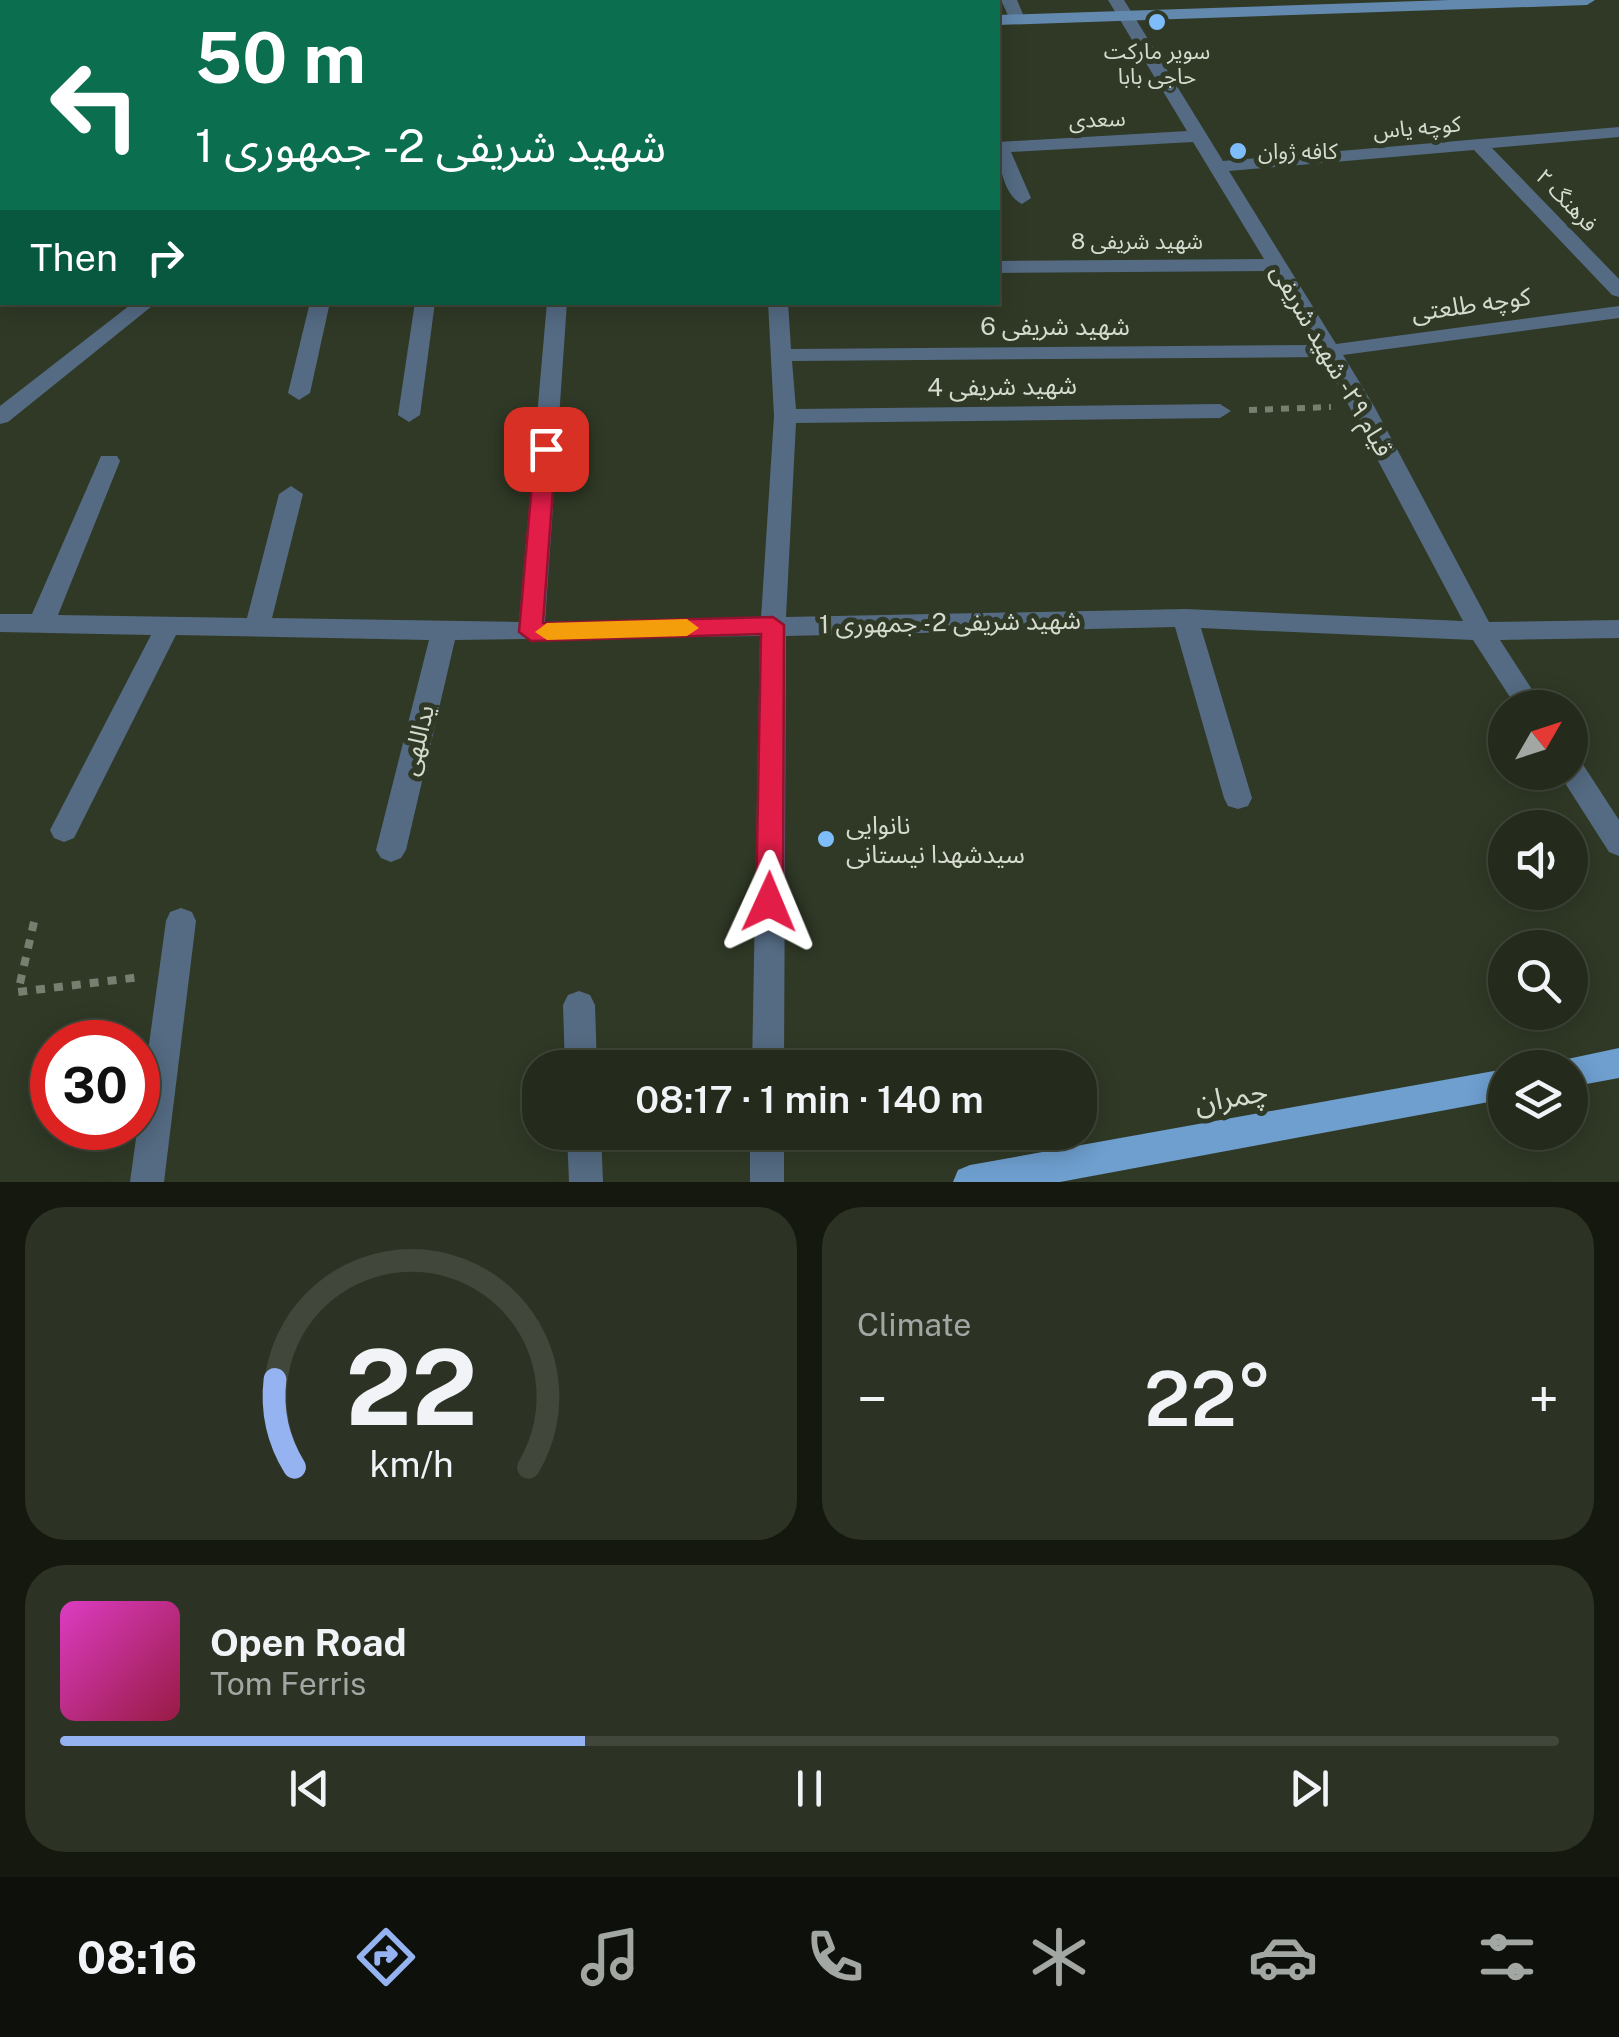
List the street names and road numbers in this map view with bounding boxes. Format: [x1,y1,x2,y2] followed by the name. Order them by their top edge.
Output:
[1068,105,1126,133] street label: سعدی
[1372,110,1463,146] street label: کوچه یاس
[1531,163,1603,237] street label: فرهنگ ۲
[1071,228,1203,254] street label: شهید شریفی 8
[1260,258,1399,464] street label: قیام ۲۹ - شهید شریفی
[1409,281,1533,328] street label: کوچه طلعتی
[980,311,1130,341] street label: شهید شریفی 6
[927,370,1077,402] street label: شهید شریفی 4
[819,605,1081,639] street label: شهید شریفی 2 - جمهوری 1
[394,702,440,778] street label: یداللهی
[1192,1072,1271,1122] street label: چمران

